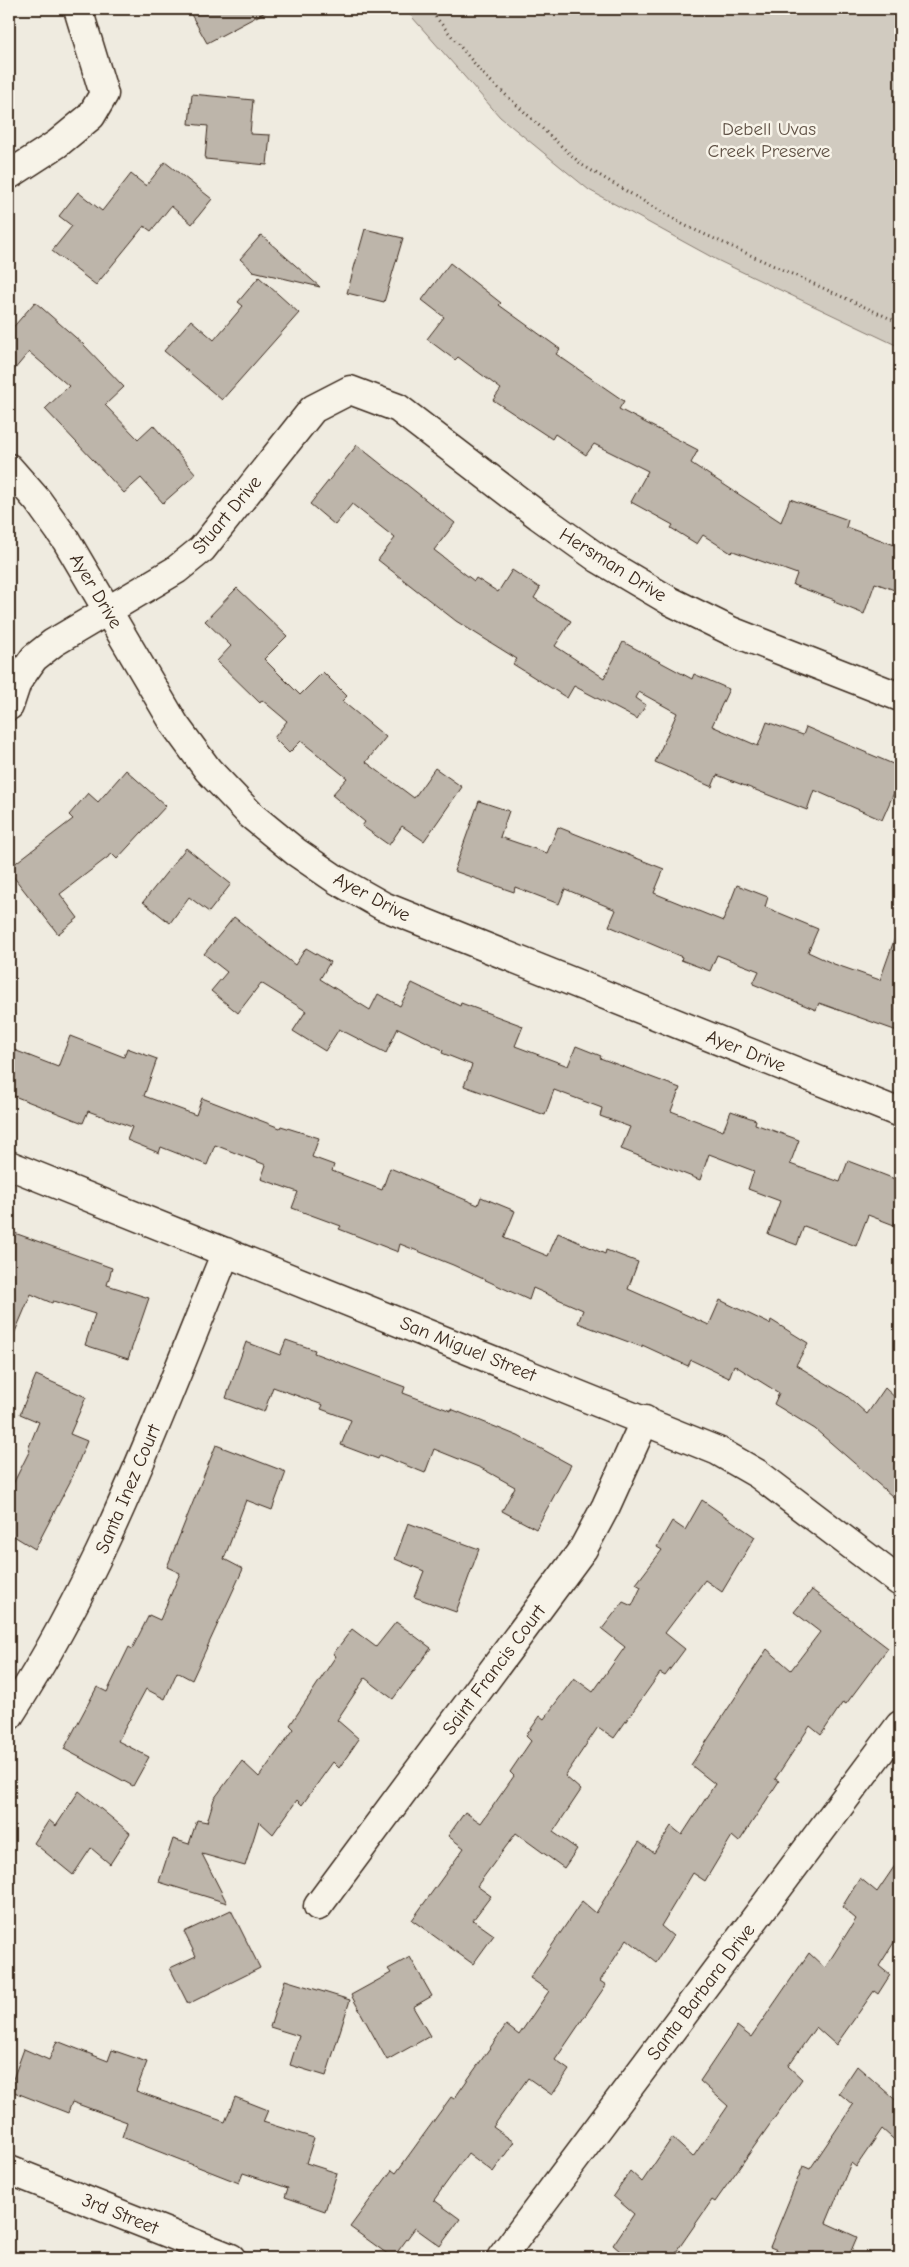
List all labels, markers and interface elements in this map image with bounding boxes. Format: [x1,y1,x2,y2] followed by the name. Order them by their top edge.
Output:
[708,118,830,162] park label: Debell Uvas Creek Preserve
[188,471,266,559] street label: Stuart Drive
[555,523,671,607] street label: Hersman Drive
[65,550,127,632] street label: Ayer Drive
[330,868,414,926] street label: Ayer Drive
[703,1025,789,1077] street label: Ayer Drive
[397,1312,540,1387] street label: San Miguel Street
[91,1421,165,1557] street label: Santa Inez Court
[438,1600,551,1740] street label: Saint Francis Court
[643,1919,759,2065] street label: Santa Barbara Drive
[79,2189,162,2240] street label: 3rd Street

